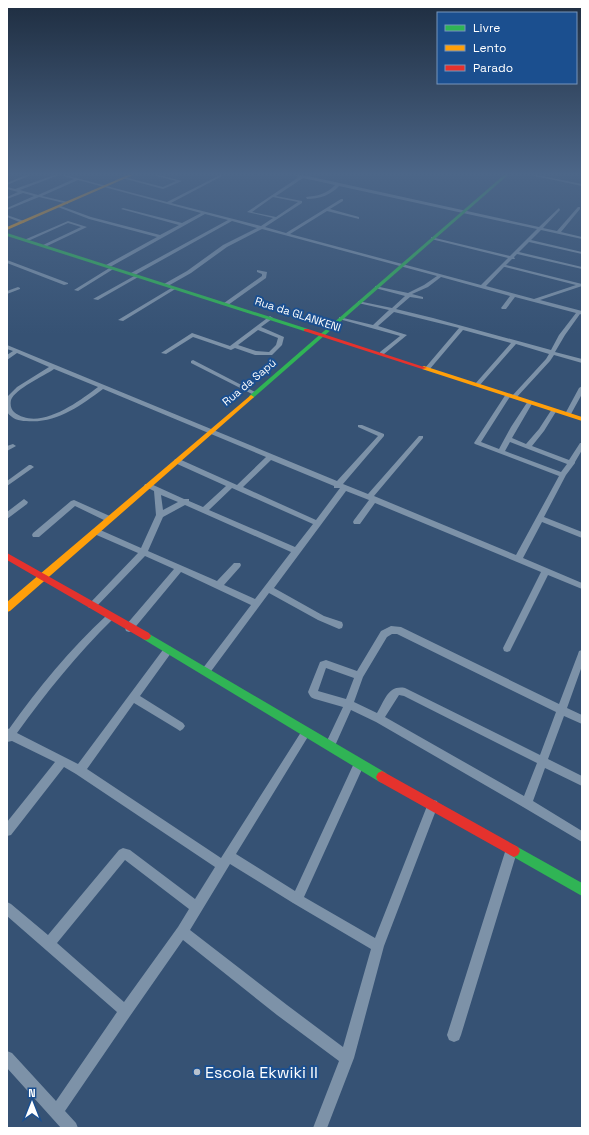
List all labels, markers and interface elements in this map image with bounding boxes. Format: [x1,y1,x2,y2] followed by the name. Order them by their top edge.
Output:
[437,12,577,84] legend
[473,20,500,36] text: Livre
[473,40,507,56] text: Lento
[473,60,513,76] text: Parado
[253,294,343,334] street label: Rua da GLANKENI
[219,355,279,409] street label: Rua da Sapú
[205,1062,318,1083] place label: Escola Ekwiki II
[192,1067,202,1077] marker: Escola Ekwiki II
[12,1083,52,1123] north arrow
[28,1086,36,1100] text: N

